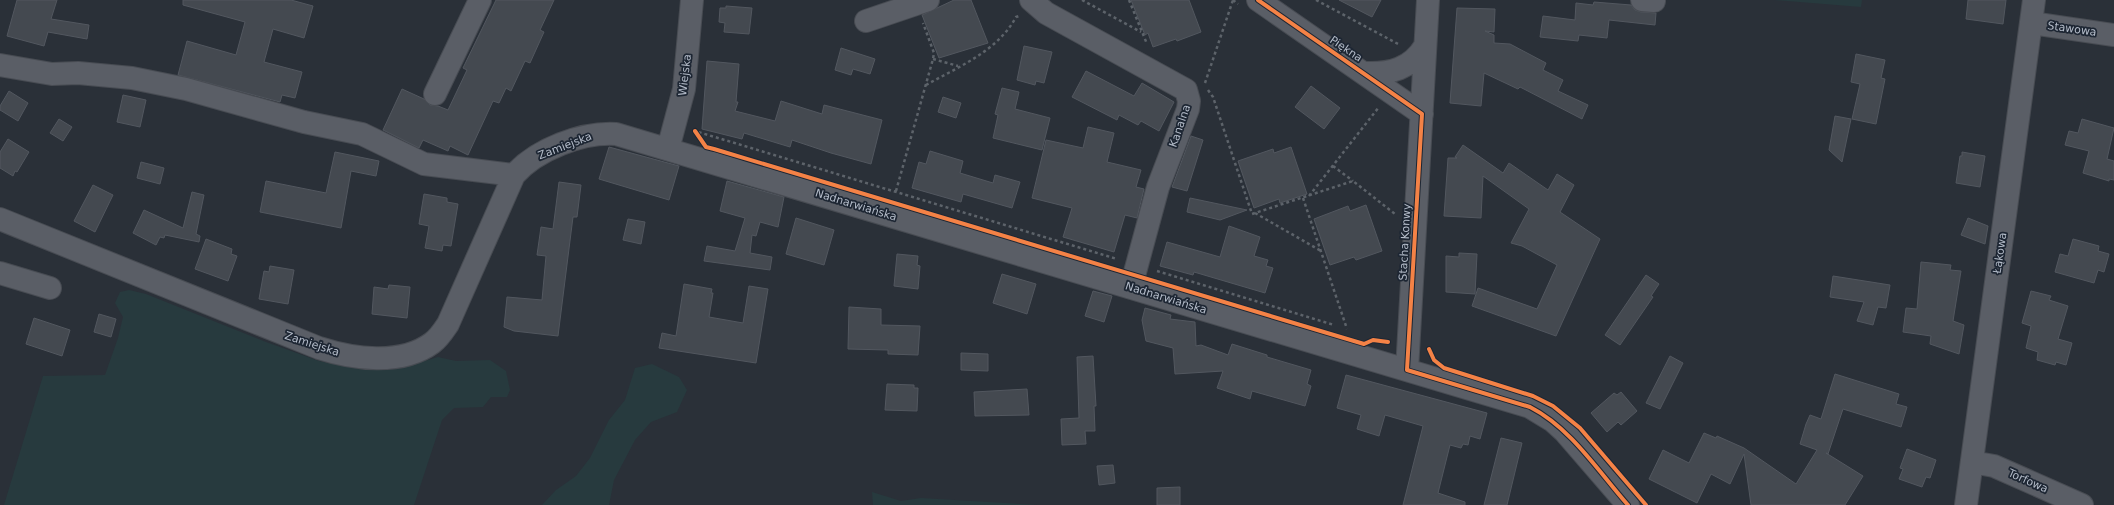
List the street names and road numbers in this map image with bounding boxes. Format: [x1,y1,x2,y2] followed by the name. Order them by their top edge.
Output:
[2047,19,2097,39] street label: Stawowa
[1327,33,1365,65] street label: Piękna
[676,53,694,97] street label: Wiejska
[1167,103,1193,149] street label: Kanalna
[536,130,594,162] street label: Zamiejska
[814,186,898,224] street label: Nadnarwiańska
[1396,203,1414,281] street label: Stacha Konwy
[1991,232,2009,275] street label: Łąkowa
[1124,279,1208,317] street label: Nadnarwiańska
[283,329,341,359] street label: Zamiejska
[2005,466,2050,496] street label: Torfowa

